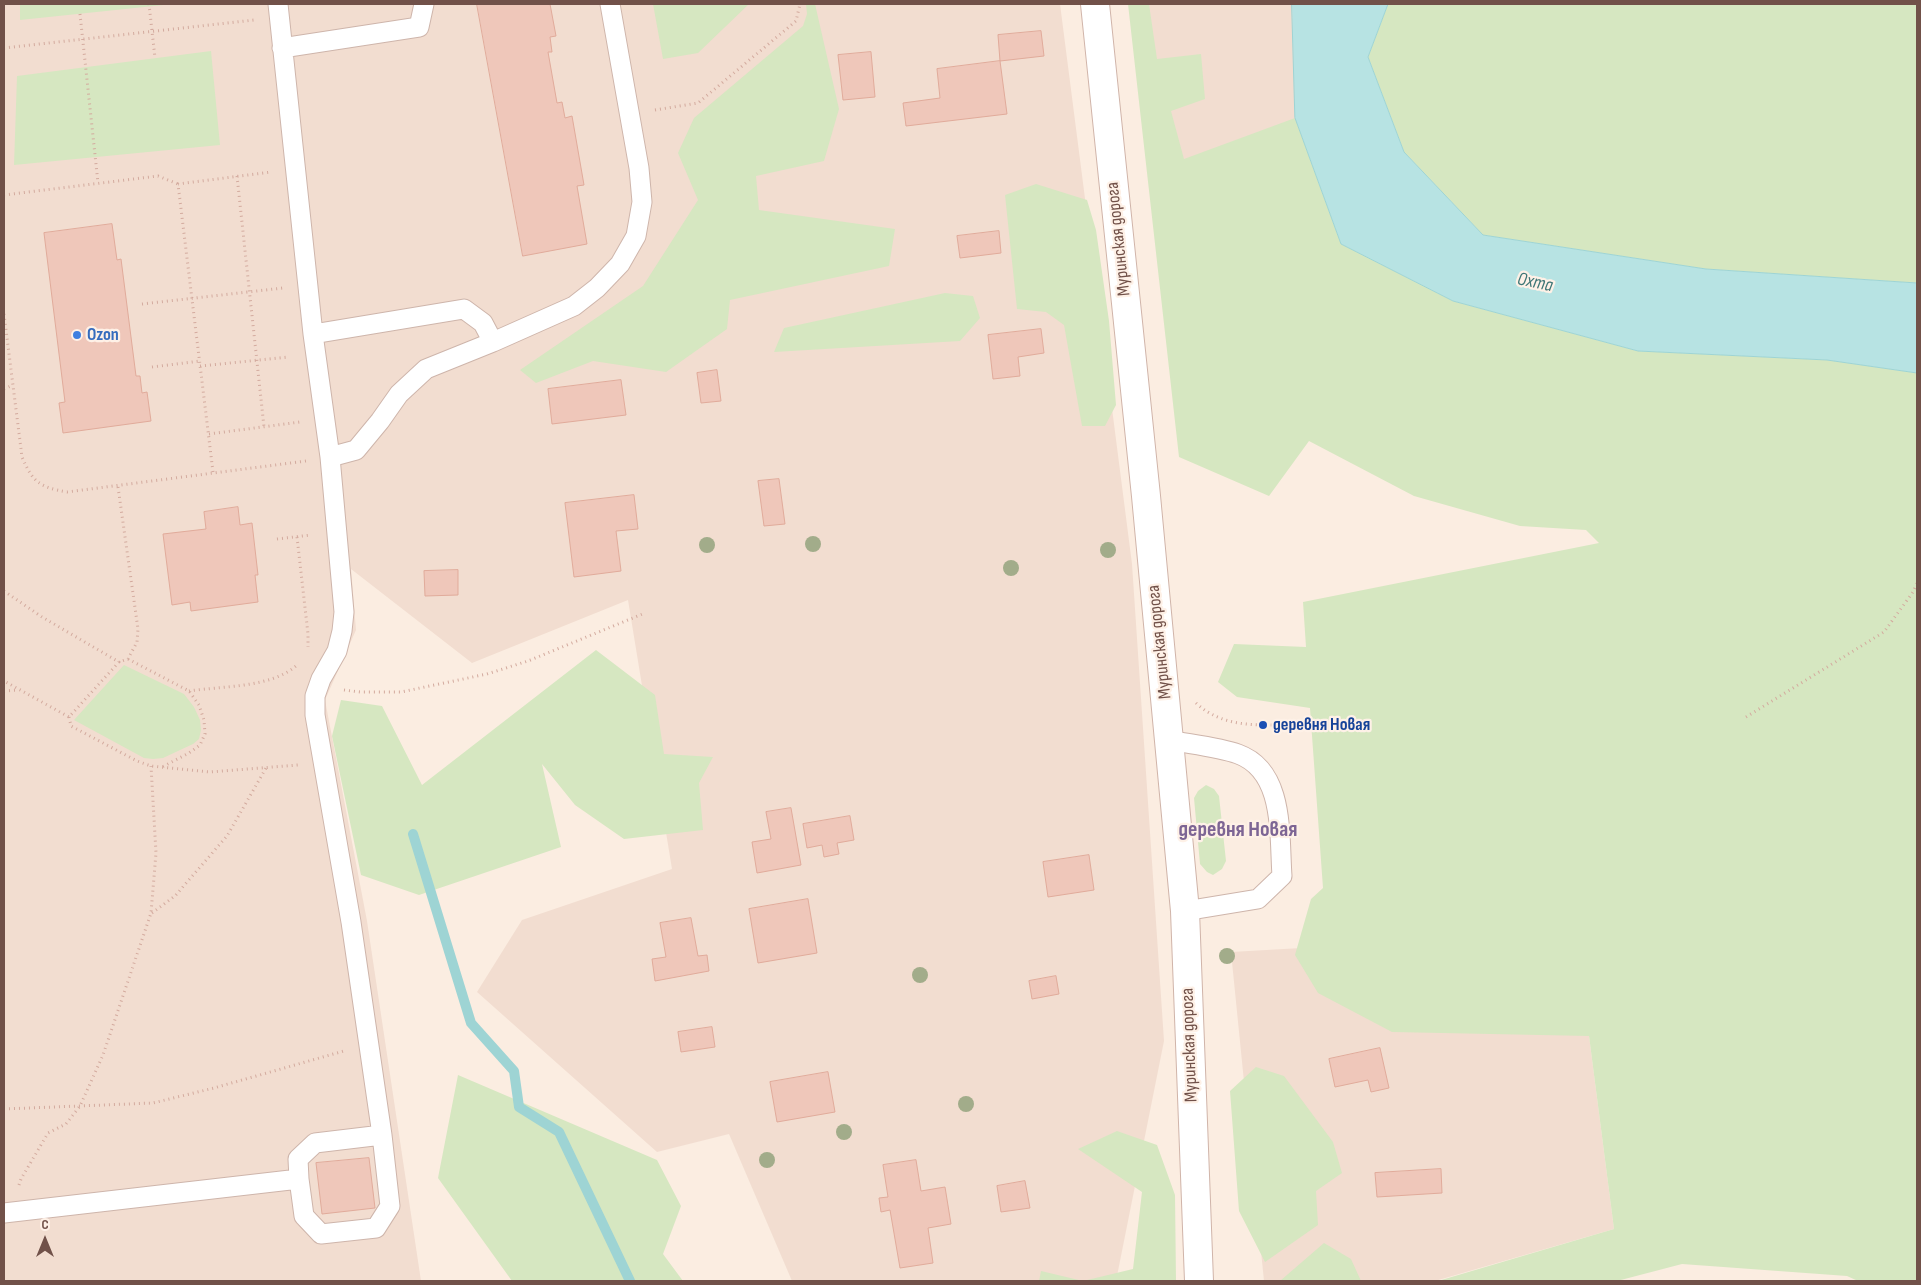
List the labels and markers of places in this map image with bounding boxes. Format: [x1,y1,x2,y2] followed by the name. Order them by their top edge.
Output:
[87,324,119,346] place label: Ozon
[71,329,83,341] marker: Ozon
[1273,714,1370,736] place label: деревня Новая
[1257,719,1269,731] marker: деревня Новая

